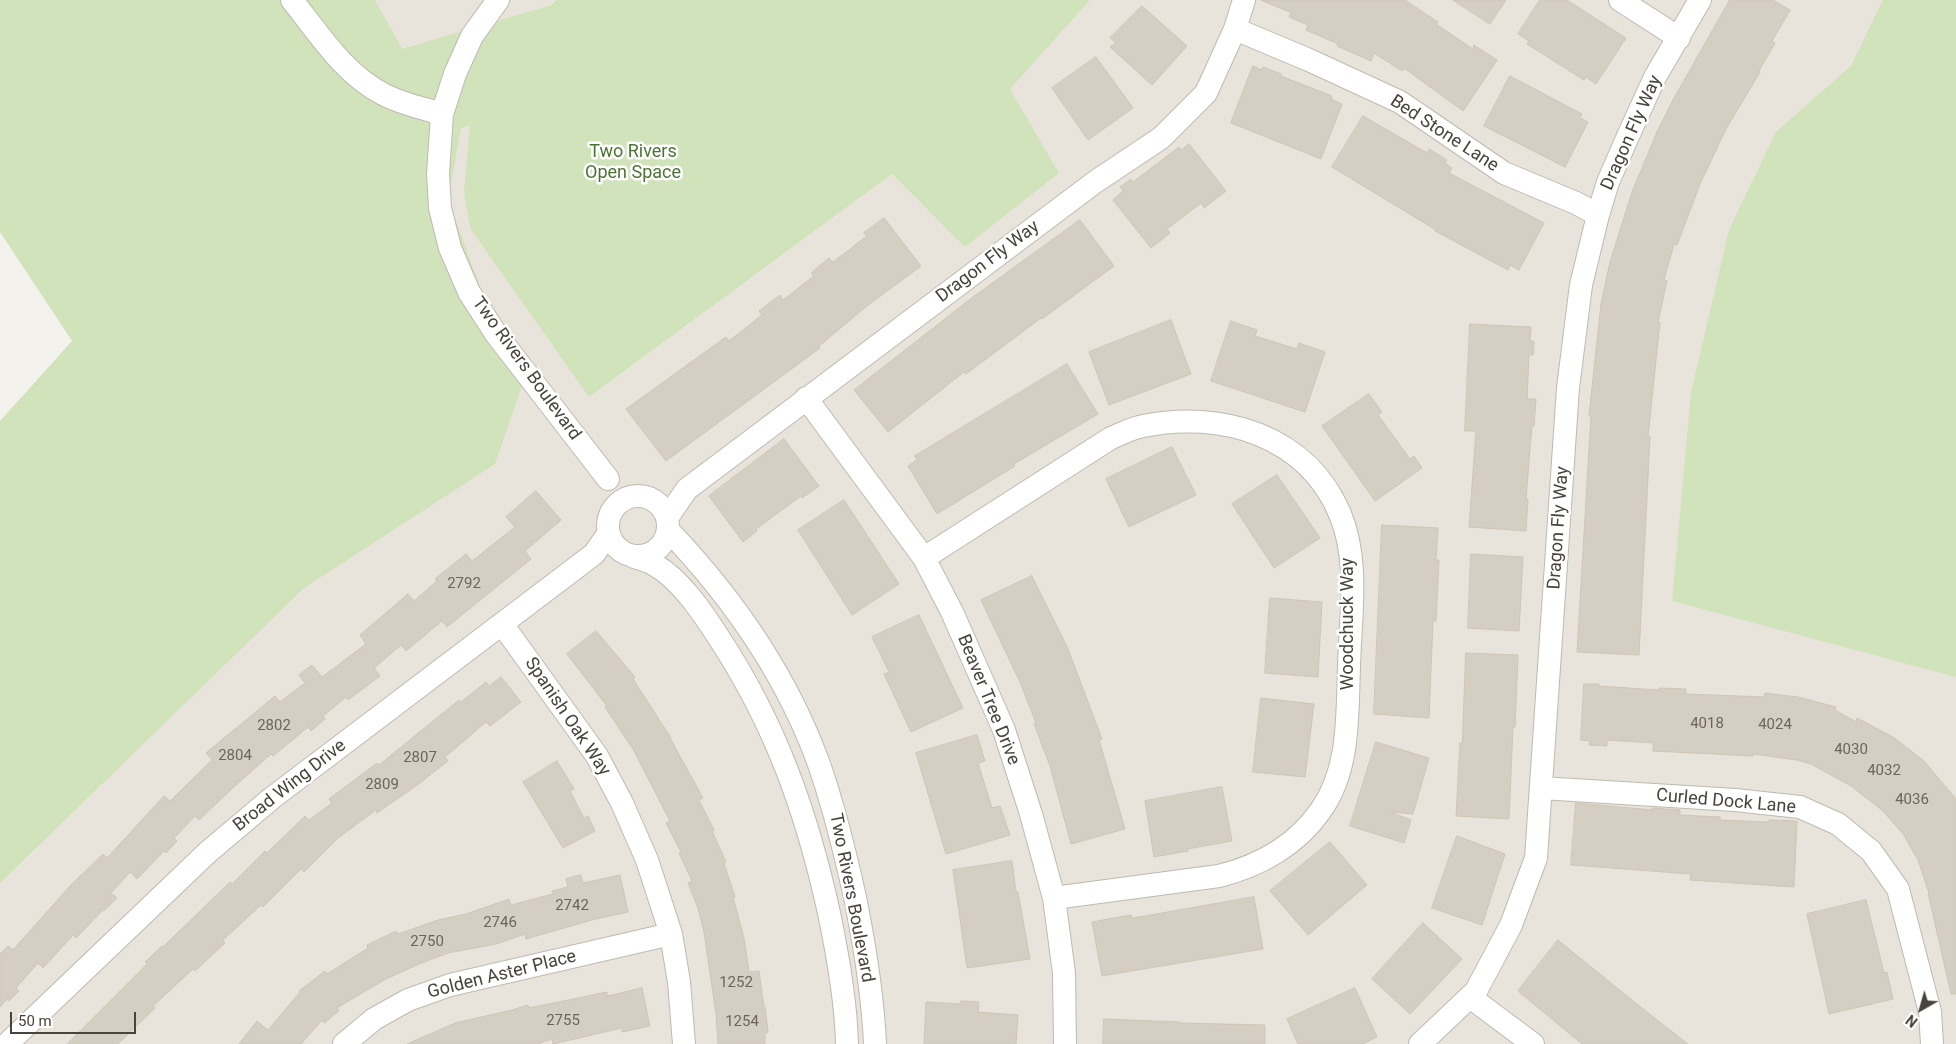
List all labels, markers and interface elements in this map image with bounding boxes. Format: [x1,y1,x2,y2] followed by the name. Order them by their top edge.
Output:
[1597,72,1667,194] street label: Dragon Fly Way
[1386,91,1502,177] street label: Bed Stone Lane
[585,141,681,183] park label: Two Rivers Open Space
[932,216,1044,308] street label: Dragon Fly Way
[467,293,585,445] street label: Two Rivers Boulevard
[1544,466,1574,590] street label: Dragon Fly Way
[1337,558,1359,690] street label: Woodchuck Way
[447,575,481,593] house number: 2792
[952,631,1024,769] street label: Beaver Tree Drive
[519,654,615,780] street label: Spanish Oak Way
[1690,715,1724,733] house number: 4018
[1758,716,1792,734] house number: 4024
[257,717,291,735] house number: 2802
[229,735,351,837] street label: Broad Wing Drive
[1834,741,1868,759] house number: 4030
[218,747,252,765] house number: 2804
[403,749,437,767] house number: 2807
[1867,762,1901,780] house number: 4032
[365,776,399,794] house number: 2809
[1655,785,1797,819] street label: Curled Dock Lane
[1895,791,1929,809] house number: 4036
[824,812,878,984] street label: Two Rivers Boulevard
[555,897,589,915] house number: 2742
[483,914,517,932] house number: 2746
[410,933,444,951] house number: 2750
[425,946,579,1004] street label: Golden Aster Place
[719,974,753,992] house number: 1252
[1896,984,1946,1034] north arrow
[12,1002,139,1034] scale bar
[1903,1011,1921,1030] text: N
[18,1012,52,1030] text: 50 m
[546,1012,580,1030] house number: 2755
[725,1013,759,1031] house number: 1254

